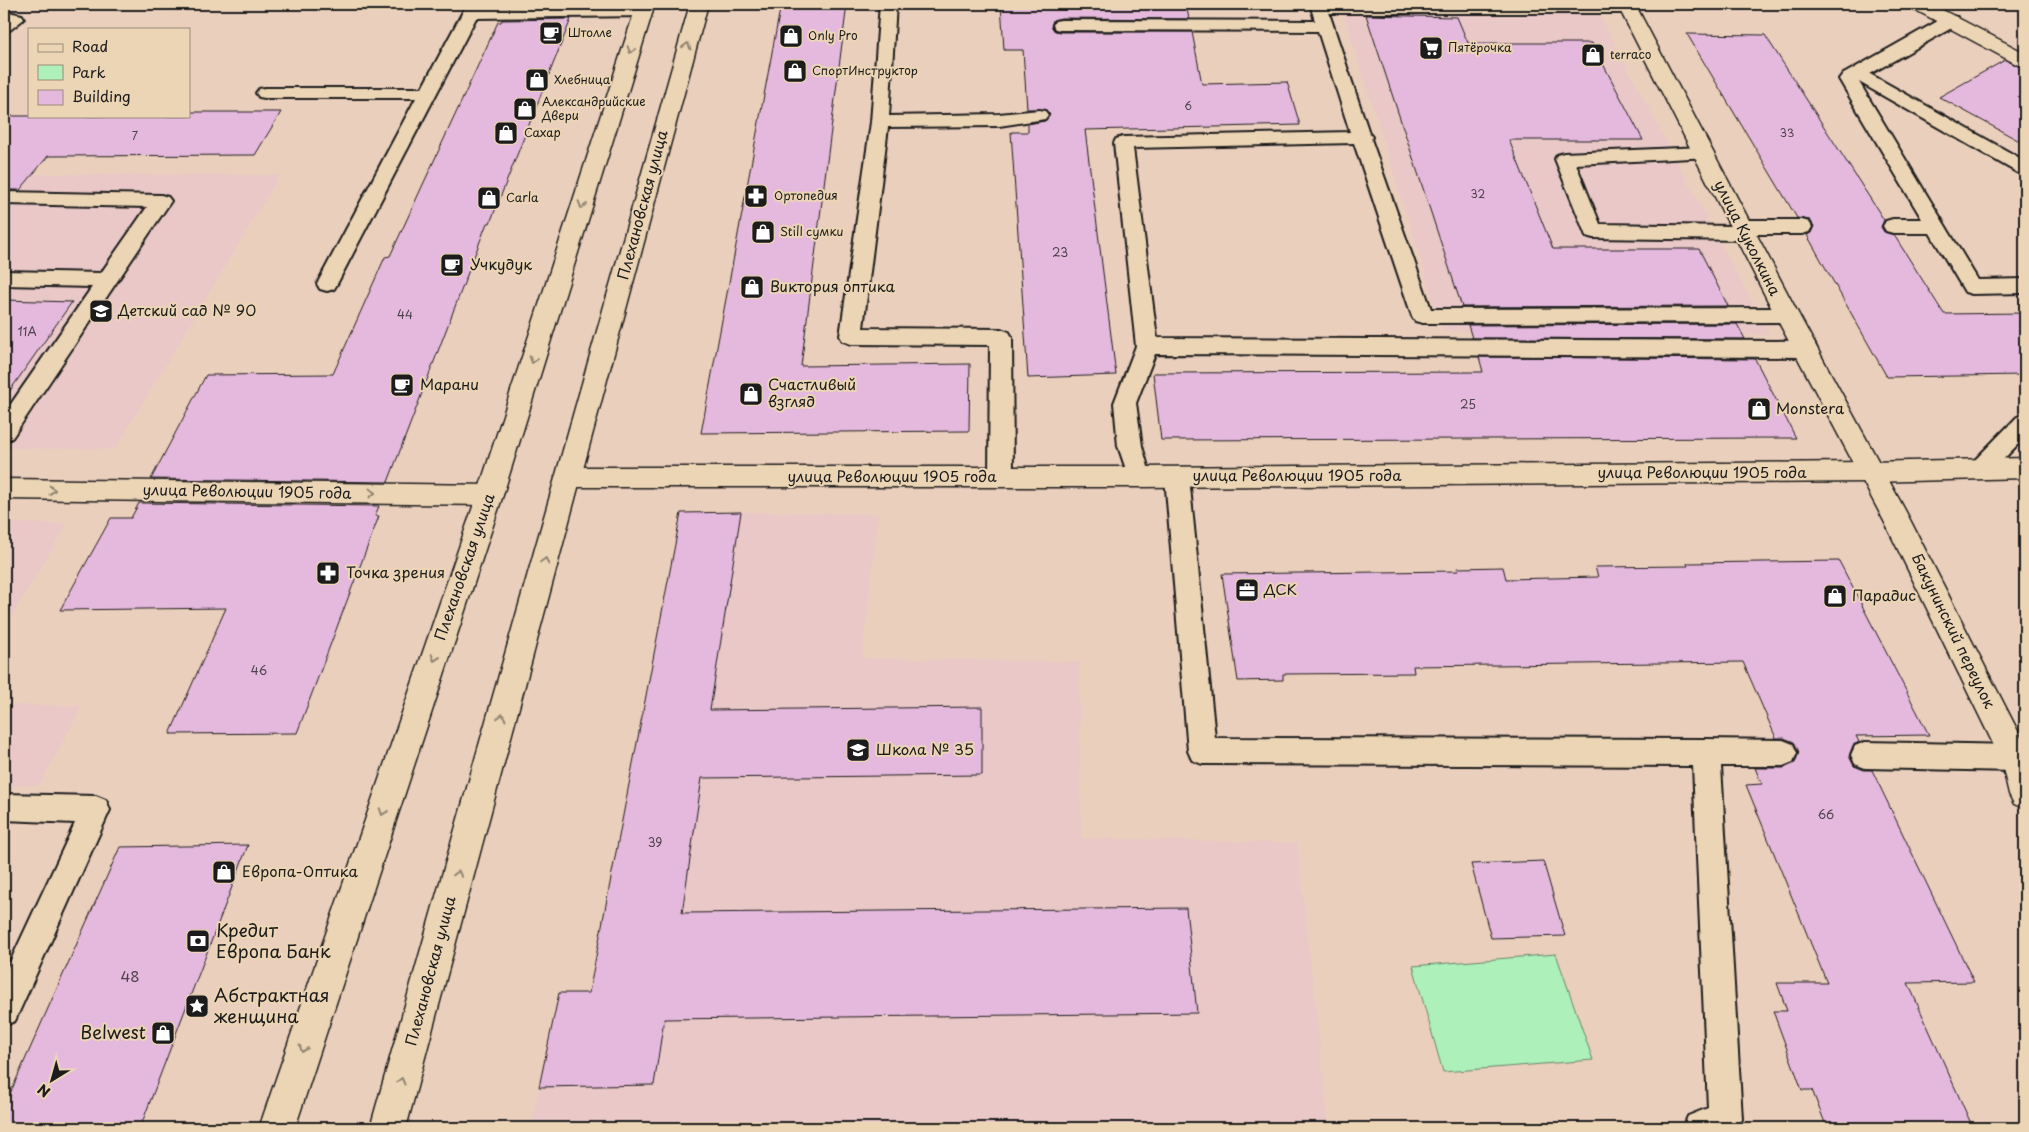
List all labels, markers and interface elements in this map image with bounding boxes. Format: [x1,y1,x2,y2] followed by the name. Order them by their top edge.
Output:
[538,20,564,46] cafe icon: Штолле
[568,23,612,41] place label: Штолле
[778,23,804,49] shop icon: Only Pro
[808,26,858,44] place label: Only Pro
[28,28,190,118] legend
[72,34,108,57] text: Road
[1418,35,1444,61] supermarket icon: Пятёрочка
[1448,38,1512,56] place label: Пятёрочка
[682,42,692,51] one-way arrow
[1580,42,1606,68] shop icon: terraco
[627,45,637,54] one-way arrow
[1610,45,1652,63] place label: terraco
[782,58,808,84] shop icon: СпортИнструктор
[72,60,106,83] text: Park
[812,61,918,79] place label: СпортИнструктор
[524,67,550,93] shop icon: Хлебница
[554,70,611,88] place label: Хлебница
[72,84,131,107] text: Building
[541,92,646,124] place label: Александрийские Двери
[512,96,538,122] shop icon: Александрийские Двери
[1184,97,1192,114] house number: 6
[493,120,519,146] shop icon: Сахар
[524,123,561,141] place label: Сахар
[1780,124,1794,141] house number: 33
[132,127,138,144] house number: 7
[610,127,673,282] street label: Плехановская улица
[1709,176,1788,300] street label: улица Куколкина
[743,183,769,209] pharmacy icon: Ортопедия
[476,185,502,211] shop icon: Carla
[1471,185,1486,202] house number: 32
[774,186,838,204] place label: Ортопедия
[506,188,539,206] place label: Carla
[577,200,587,209] one-way arrow
[750,219,776,245] shop icon: Still сумки
[780,222,844,240] place label: Still сумки
[1052,243,1068,261] house number: 23
[439,252,465,278] cafe icon: Учкудук
[470,252,532,275] place label: Учкудук
[739,274,765,300] shop icon: Виктория оптика
[770,274,895,297] place label: Виктория оптика
[88,298,114,324] school or university icon: Детский сад № 90
[117,298,256,321] place label: Детский сад № 90
[397,305,413,323] house number: 44
[17,322,37,340] house number: 11А
[528,355,538,363] one-way arrow
[389,372,415,398] cafe icon: Марани
[420,372,479,395] place label: Марани
[768,372,856,412] place label: Счастливый взгляд
[738,381,764,407] shop icon: Счастливый взгляд
[1460,395,1476,413] house number: 25
[1746,396,1772,422] shop icon: Monstera
[1776,396,1845,419] place label: Monstera
[1598,460,1807,483] street label: улица Революции 1905 года
[1193,463,1402,486] street label: улица Революции 1905 года
[788,464,997,487] street label: улица Революции 1905 года
[142,477,352,504] street label: улица Революции 1905 года
[49,485,57,495] one-way arrow
[369,488,377,498] one-way arrow
[428,489,500,643] street label: Плехановская улица
[1907,549,2002,712] street label: Бакунинский переулок
[539,556,550,565] one-way arrow
[315,560,341,586] pharmacy icon: Точка зрения
[346,560,445,583] place label: Точка зрения
[1234,577,1260,603] office icon: ДСК
[1263,577,1297,600] place label: ДСК
[1822,583,1848,609] shop icon: Парадис
[1852,583,1916,606] place label: Парадис
[431,653,441,661] one-way arrow
[251,661,267,679] house number: 46
[496,714,506,722] one-way arrow
[845,737,871,763] school or university icon: Школа № 35
[876,737,974,760] place label: Школа № 35
[1818,805,1834,823] house number: 66
[379,807,389,816] one-way arrow
[648,833,662,851] house number: 39
[211,859,237,885] shop icon: Европа-Оптика
[242,859,358,882] place label: Европа-Оптика
[453,871,463,879] one-way arrow
[398,893,461,1048] street label: Плехановская улица
[216,916,331,964] place label: Кредит Европа Банк
[185,928,211,954] bank icon: Кредит Европа Банк
[120,964,140,987] house number: 48
[213,981,330,1029] place label: Абстрактная женщина
[184,993,210,1019] place icon: Абстрактная женщина
[80,1018,146,1045] place label: Belwest
[150,1020,176,1046] shop icon: Belwest
[299,1044,309,1052] one-way arrow
[28,1054,78,1104] north arrow
[395,1077,406,1086] one-way arrow
[33,1079,55,1103] text: N

